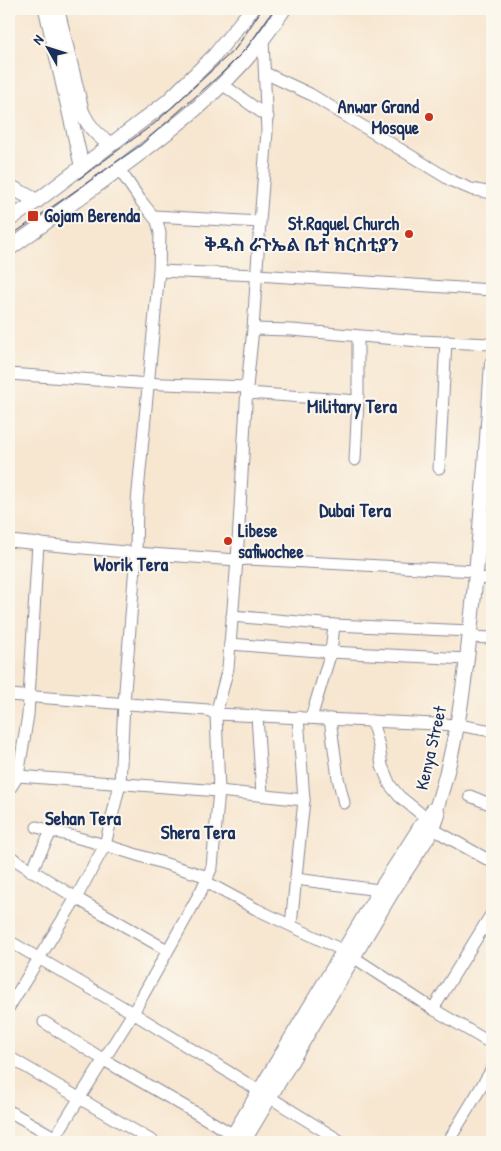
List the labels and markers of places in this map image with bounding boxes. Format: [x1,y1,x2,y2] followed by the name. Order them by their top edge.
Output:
[338,94,420,141] place label: Anwar Grand Mosque
[423,111,435,123] marker: Anwar Grand Mosque
[44,203,141,228] place label: Gojam Berenda
[26,209,40,223] marker: Gojam Berenda
[204,211,399,257] place label: St.Raguel Church ቅዱስ ራጉኤል ቤተ ክርስቲያን
[403,228,415,240] marker: St.Raguel Church ቅዱስ ራጉኤል ቤተ ክርስቲያን
[238,518,304,564] place label: Libese safiwochee
[222,535,234,547] marker: Libese safiwochee

